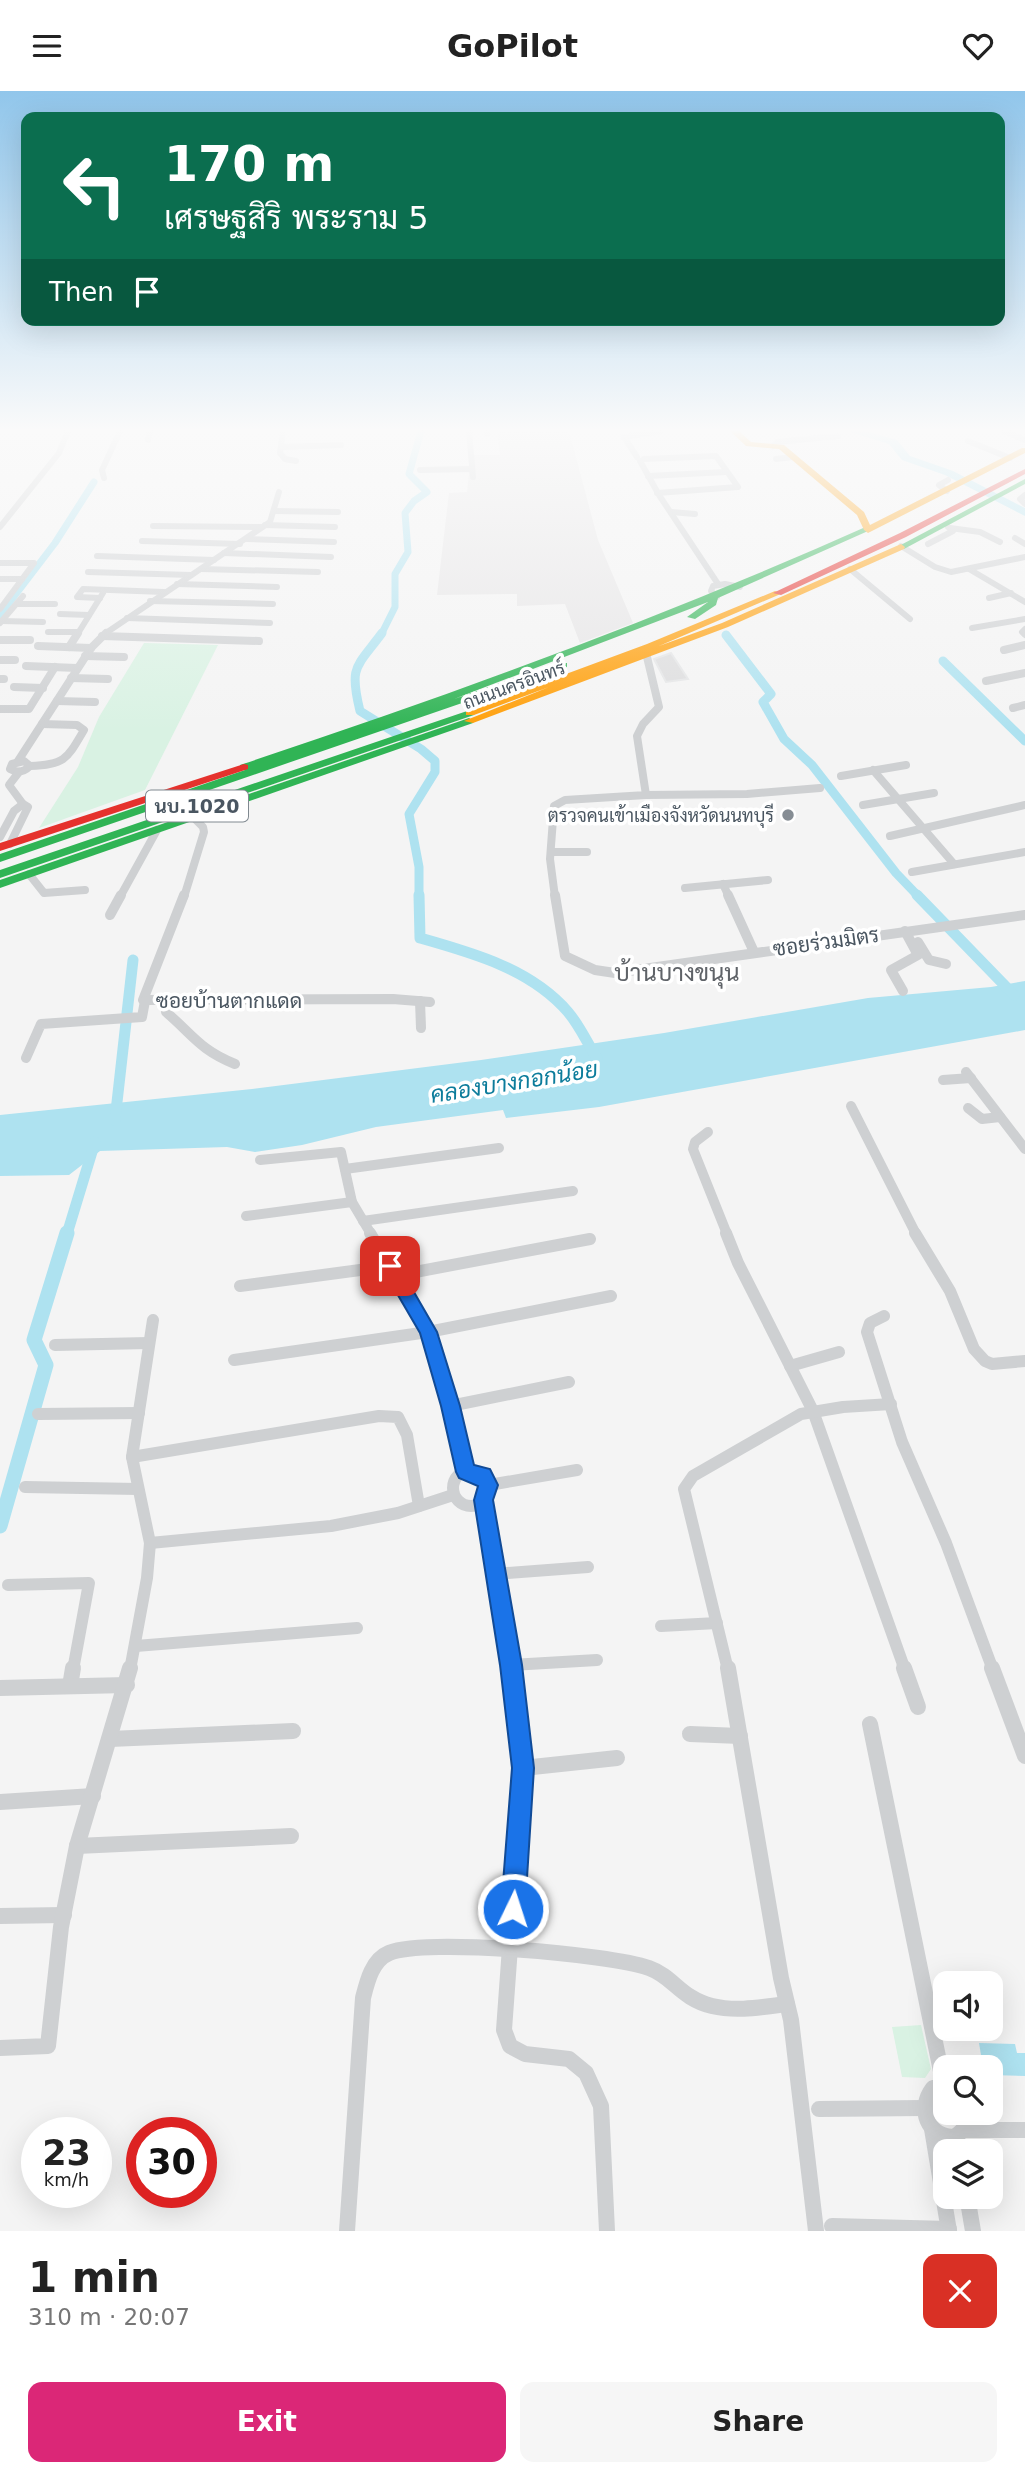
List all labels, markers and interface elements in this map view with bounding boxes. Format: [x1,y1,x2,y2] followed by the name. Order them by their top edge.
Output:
[28,27,66,65] icon: menu
[447,27,578,65] text: GoPilot
[959,27,997,65] icon: heart
[164,136,334,193] text: 170 m
[49,140,140,231] icon: left
[164,199,429,237] text: เศรษฐสิริ พระราม 5
[128,273,166,311] icon: arrive
[49,277,114,307] text: Then
[459,655,568,713] street label: ถนนนครอินทร์
[146,791,248,821] road number: นบ.1020
[548,803,774,828] place label: ตรวจคนเข้าเมืองจังหวัดนนทบุรี
[780,807,796,823] marker: ตรวจคนเข้าเมืองจังหวัดนนทบุรี
[771,923,881,961] street label: ซอยร่วมมิตร
[614,958,740,989] district label: บ้านบางขนุน
[156,989,302,1013] street label: ซอยบ้านตากแดด
[428,1055,599,1108] water label: คลองบางกอกน้อย
[360,1236,420,1296] pin
[371,1247,409,1285] icon: arrive
[476,1872,550,1946] position arrow
[933,1971,1003,2209] map controls
[933,1971,1003,2041] button: sound
[933,2055,1003,2125] button: search
[126,2117,217,2208] speed limit sign: 30
[42,2133,91,2173] text: 23
[933,2139,1003,2209] button: layers
[44,2169,89,2190] text: km/h
[28,2253,160,2302] text: 1 min
[923,2254,997,2328] button: close
[28,2304,190,2330] text: 310 m · 20:07
[28,2382,506,2462] button: Exit
[520,2382,997,2462] button: Share

